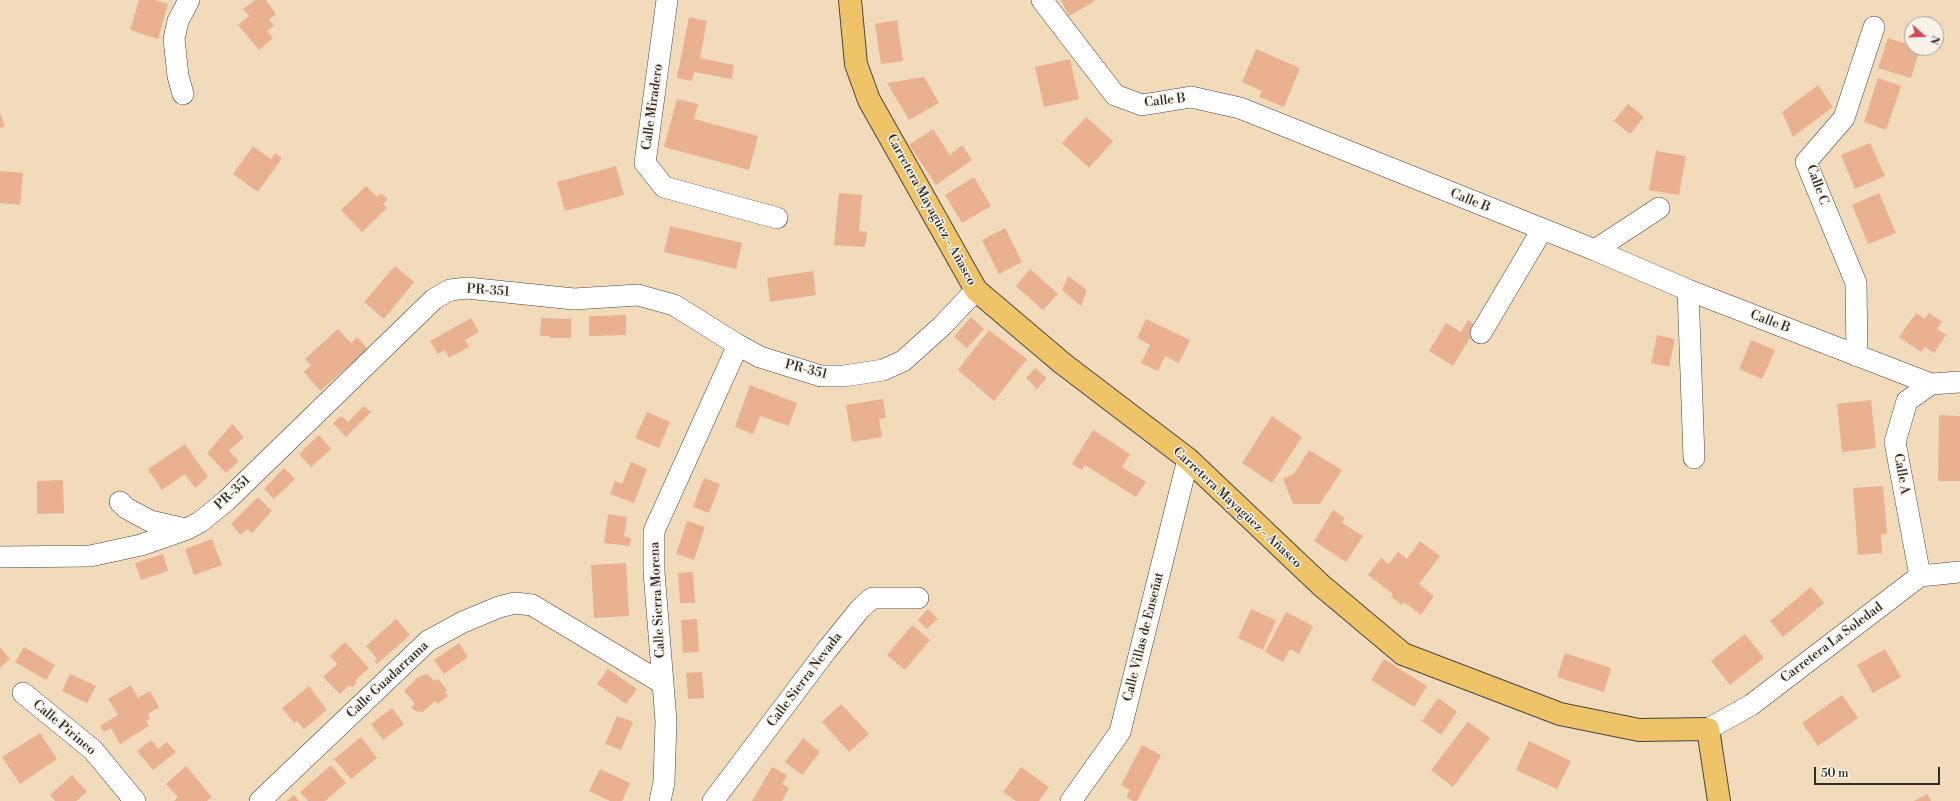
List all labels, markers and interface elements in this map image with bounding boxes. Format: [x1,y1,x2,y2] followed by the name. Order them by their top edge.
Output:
[1904,16,1944,56] north arrow
[1926,33,1942,46] text: N
[639,63,667,151] street label: Calle Miradero
[1143,91,1187,111] street label: Calle B
[883,132,979,288] street label: Carretera Mayagüez - Añasco
[1803,163,1831,207] street label: Calle C
[1448,186,1492,216] street label: Calle B
[466,282,510,300] street label: PR-351
[1748,307,1792,337] street label: Calle B
[783,357,829,383] street label: PR-351
[1169,444,1305,572] street label: Carretera Mayagüez - Añasco
[1890,452,1912,496] street label: Calle A
[212,473,254,513] street label: PR-351
[647,541,669,659] street label: Calle Sierra Morena
[1120,571,1168,703] street label: Calle Villas de Enseñat
[1778,600,1886,686] street label: Carretera La Soledad
[764,630,846,730] street label: Calle Sierra Nevada
[344,638,432,722] street label: Calle Guadarrama
[29,697,99,759] street label: Calle Pirineo
[1816,759,1942,785] scale bar
[1821,766,1849,781] text: 50 m

